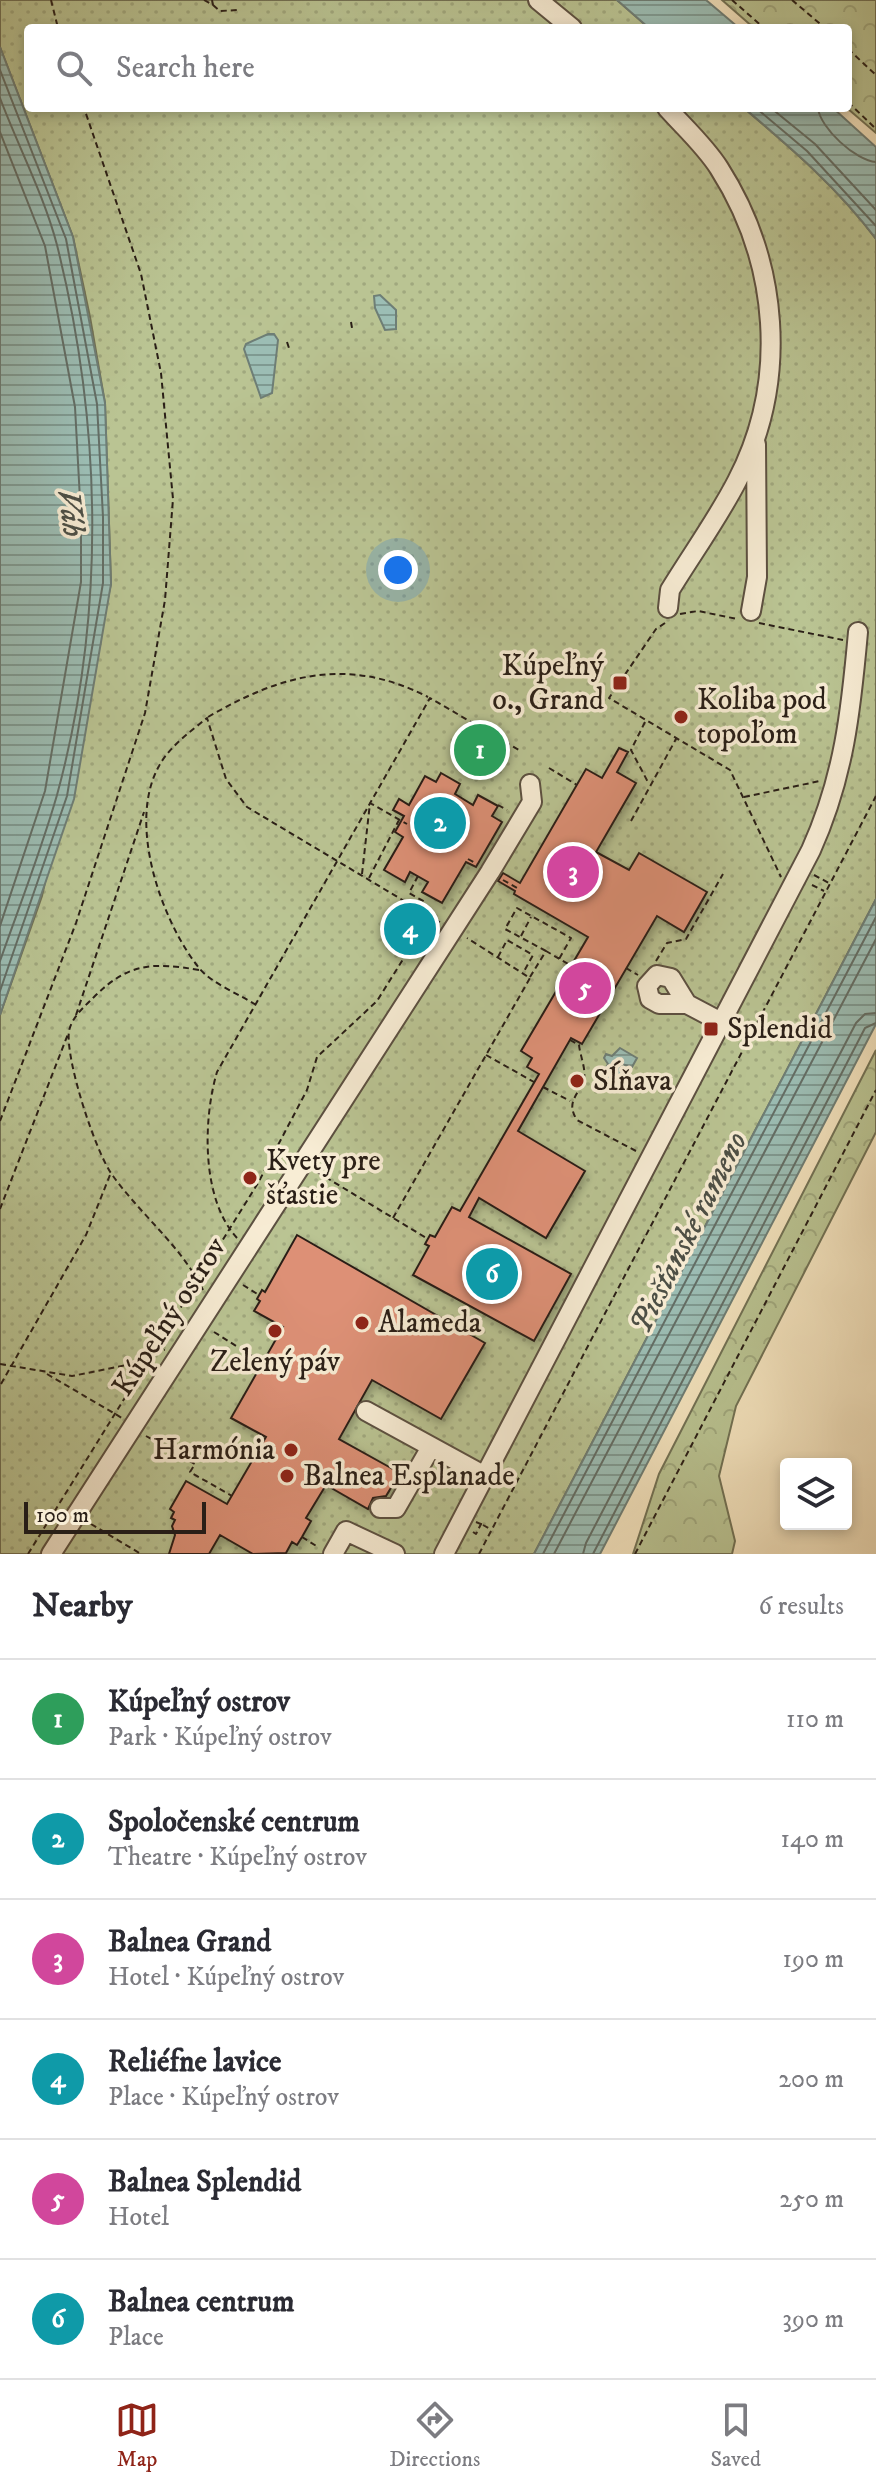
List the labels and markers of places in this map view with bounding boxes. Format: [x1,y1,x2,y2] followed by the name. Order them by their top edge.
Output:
[492,648,605,719] place label: Kúpeľný o., Grand
[611,674,629,692] marker: Kúpeľný o., Grand
[697,682,827,753] place label: Koliba pod topoľom
[672,708,690,726] marker: Koliba pod topoľom
[454,720,506,780] pin: 1
[414,793,466,853] pin: 2
[547,842,599,902] pin: 3
[384,899,436,959] pin: 4
[559,958,611,1018] pin: 5
[727,1011,832,1048] place label: Splendid
[702,1020,720,1038] marker: Splendid
[593,1060,672,1100] place label: Sĺňava
[568,1072,586,1090] marker: Sĺňava
[266,1143,381,1214] place label: Kvety pre šťastie
[241,1169,259,1187] marker: Kvety pre šťastie
[466,1244,518,1304] pin: 6
[378,1305,482,1342] place label: Alameda
[353,1314,371,1332] marker: Alameda
[266,1322,284,1340] marker: Zelený páv
[210,1344,341,1381] place label: Zelený páv
[153,1432,275,1469] place label: Harmónia
[282,1441,300,1459] marker: Harmónia
[303,1458,515,1495] place label: Balnea Esplanade
[278,1467,296,1485] marker: Balnea Esplanade

